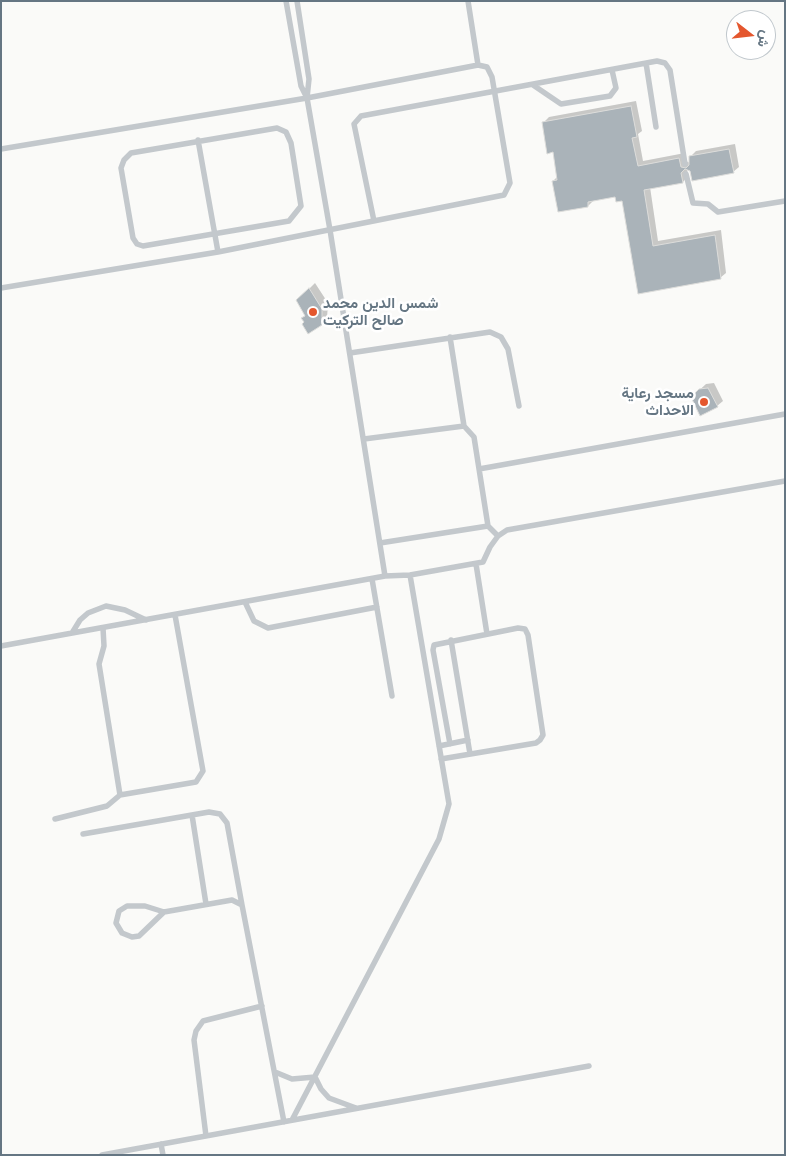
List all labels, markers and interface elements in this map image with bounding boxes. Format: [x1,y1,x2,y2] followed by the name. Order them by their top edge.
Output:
[726,10,776,60] north arrow
[753,28,775,49] text: ش
[323,294,438,329] place label: شمس الدين محمد صالح التركيت
[307,306,319,318] marker: شمس الدين محمد صالح التركيت
[622,384,694,419] place label: مسجد رعاية الاحداث
[698,396,710,408] marker: مسجد رعاية الاحداث

